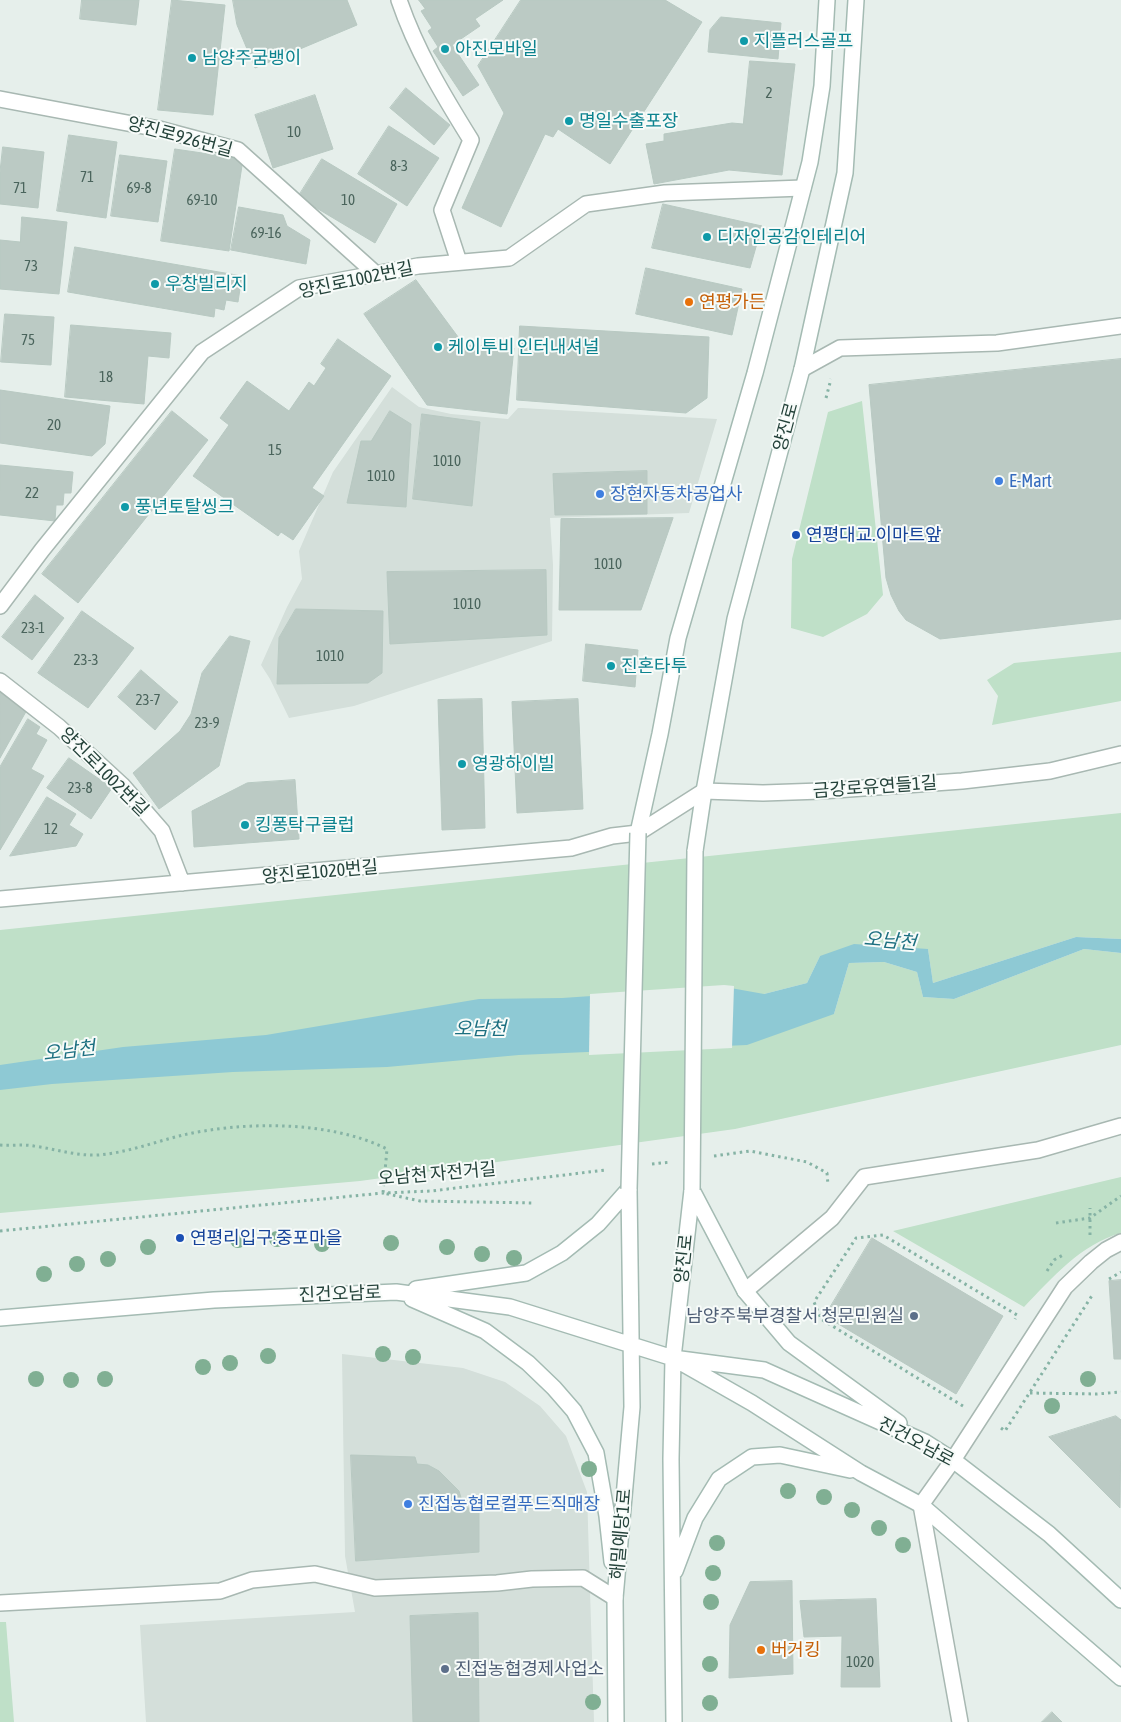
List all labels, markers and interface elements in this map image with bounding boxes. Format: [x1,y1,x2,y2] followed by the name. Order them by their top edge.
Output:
[754,30,853,52] place label: 지플러스골프
[738,35,750,47] marker: 지플러스골프
[455,38,538,60] place label: 아진모바일
[439,43,451,55] marker: 아진모바일
[202,47,301,69] place label: 남양주굼뱅이
[186,52,198,64] marker: 남양주굼뱅이
[765,84,773,102] house number: 2
[579,110,678,132] place label: 명일수출포장
[125,113,235,161] street label: 양진로926번길
[563,115,575,127] marker: 명일수출포장
[287,123,301,141] house number: 10
[390,157,408,175] house number: 8-3
[80,168,94,186] house number: 71
[13,179,27,197] house number: 71
[127,179,151,197] house number: 69-8
[186,191,218,209] house number: 69-10
[341,191,355,209] house number: 10
[250,224,282,242] house number: 69-16
[717,226,866,248] place label: 디자인공감인테리어
[701,231,713,243] marker: 디자인공감인테리어
[24,257,38,275] house number: 73
[297,257,415,303] street label: 양진로1002번길
[165,273,248,295] place label: 우창빌리지
[149,278,161,290] marker: 우창빌리지
[699,291,765,313] place label: 연평가든
[683,296,695,308] marker: 연평가든
[21,331,35,349] house number: 75
[448,336,600,358] place label: 케이투비 인터내셔널
[432,341,444,353] marker: 케이투비 인터내셔널
[99,368,113,386] house number: 18
[769,400,803,454] street label: 양진로
[47,416,61,434] house number: 20
[268,441,282,459] house number: 15
[433,452,461,470] house number: 1010
[367,467,395,485] house number: 1010
[1009,470,1052,492] place label: E-Mart
[993,475,1005,487] marker: E-Mart
[610,483,742,505] place label: 장현자동차공업사
[25,484,39,502] house number: 22
[594,488,606,500] marker: 장현자동차공업사
[135,496,234,518] place label: 풍년토탈씽크
[119,501,131,513] marker: 풍년토탈씽크
[806,524,942,546] place label: 연평대교.이마트앞
[790,529,802,541] marker: 연평대교.이마트앞
[594,555,622,573] house number: 1010
[453,595,481,613] house number: 1010
[21,619,45,637] house number: 23-1
[316,647,344,665] house number: 1010
[74,651,98,669] house number: 23-3
[621,655,687,677] place label: 진혼타투
[605,660,617,672] marker: 진혼타투
[136,691,160,709] house number: 23-7
[195,714,219,732] house number: 23-9
[55,723,153,821] street label: 양진로1002번길
[472,753,555,775] place label: 영광하이빌
[456,758,468,770] marker: 영광하이빌
[812,772,938,802] street label: 금강로유연들1길
[68,779,92,797] house number: 23-8
[255,814,354,836] place label: 킹퐁탁구클럽
[239,819,251,831] marker: 킹퐁탁구클럽
[44,820,58,838] house number: 12
[261,856,379,888] street label: 양진로1020번길
[863,927,917,955] water label: 오남천
[454,1018,506,1040] water label: 오남천
[42,1036,96,1066] water label: 오남천
[377,1158,497,1190] street label: 오남천 자전거길
[190,1227,342,1249] place label: 연평리입구.중포마을
[174,1232,186,1244] marker: 연평리입구.중포마을
[671,1233,697,1285] street label: 양진로
[298,1282,382,1306] street label: 진건오남로
[686,1305,904,1327] place label: 남양주북부경찰서 청문민원실
[908,1310,920,1322] marker: 남양주북부경찰서 청문민원실
[874,1413,958,1471] street label: 진건오남로
[606,1488,636,1580] street label: 해밀예당1로
[418,1493,600,1515] place label: 진접농협로컬푸드직매장
[402,1498,414,1510] marker: 진접농협로컬푸드직매장
[771,1639,821,1661] place label: 버거킹
[755,1644,767,1656] marker: 버거킹
[846,1653,874,1671] house number: 1020
[455,1658,604,1680] place label: 진접농협경제사업소
[439,1663,451,1675] marker: 진접농협경제사업소

